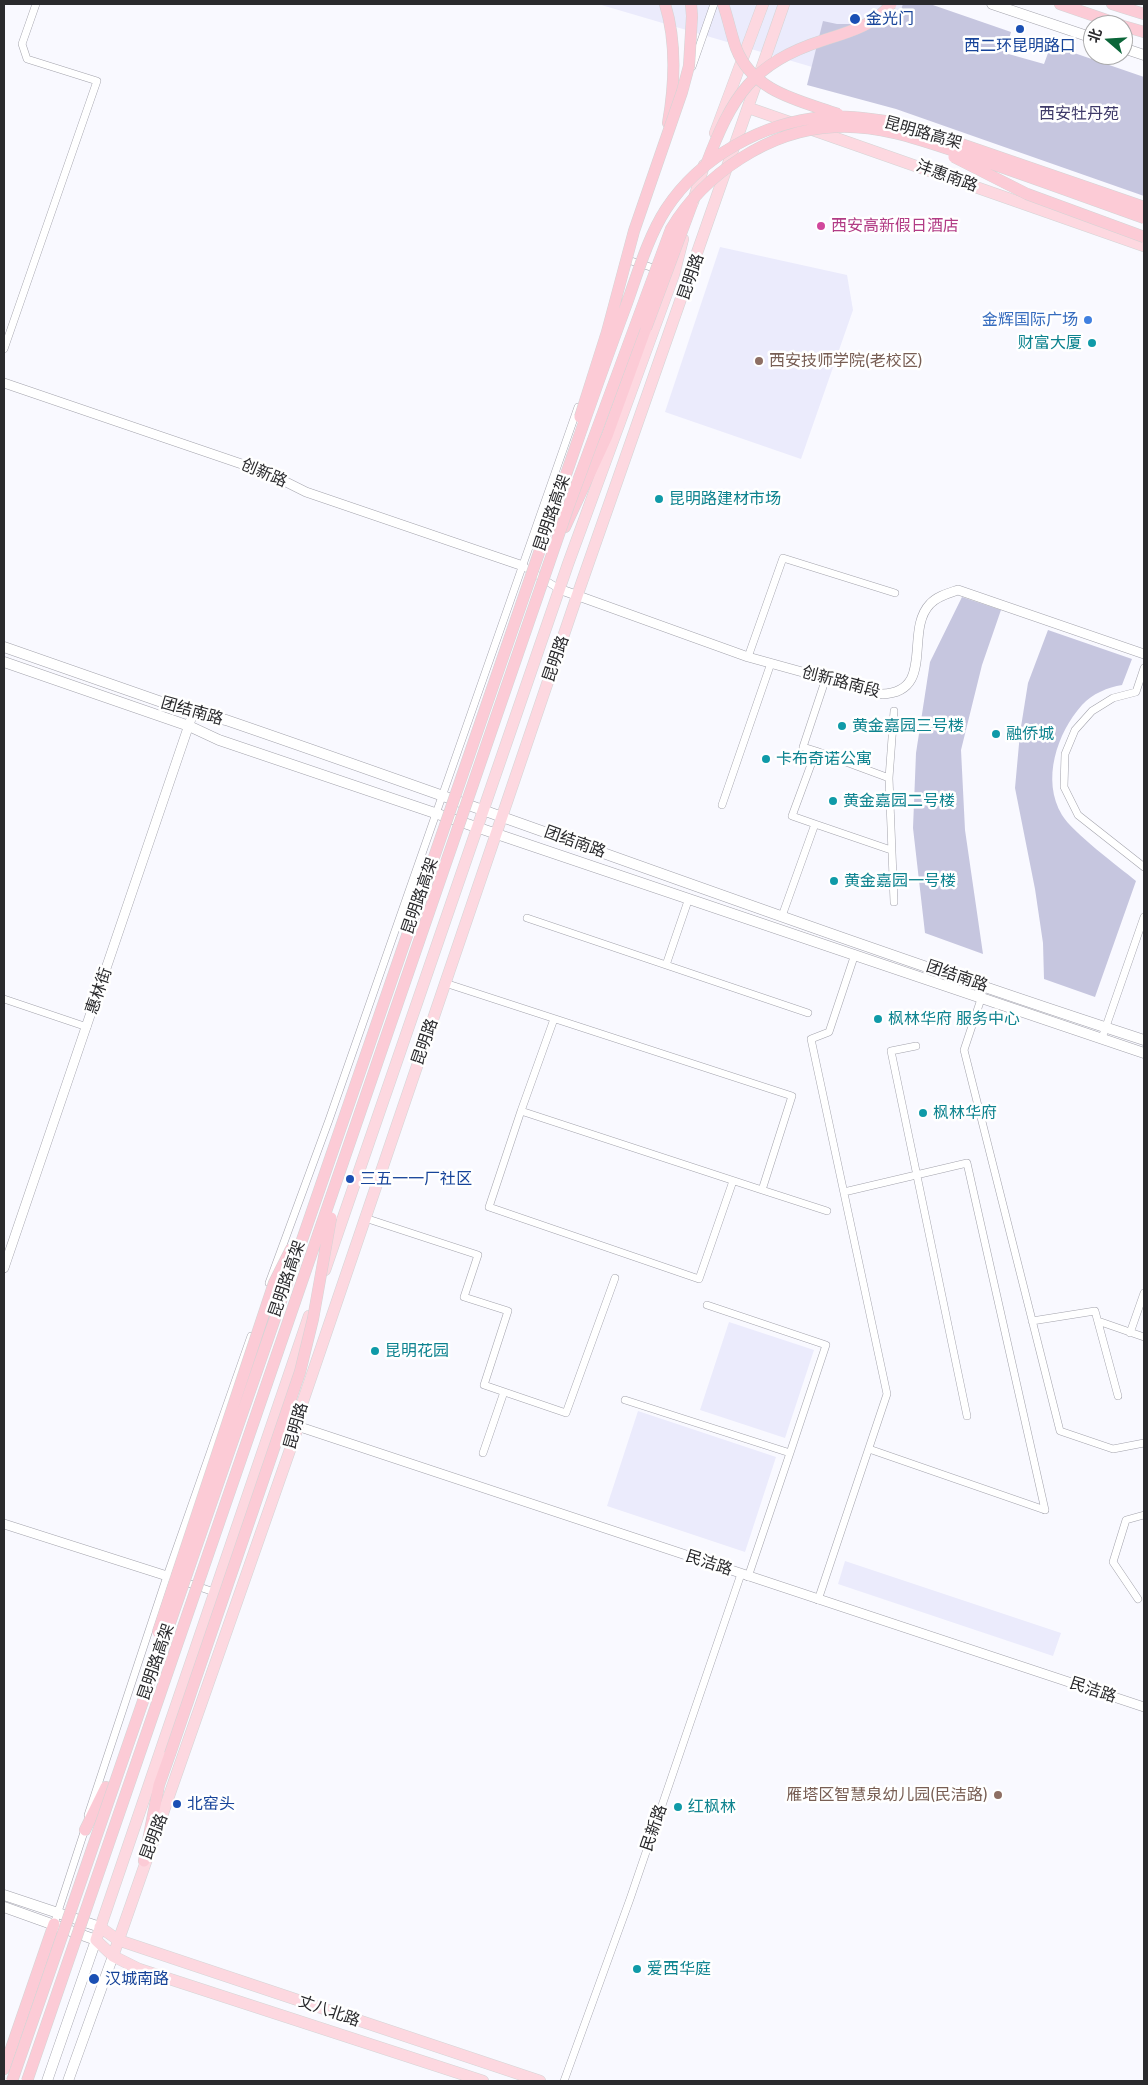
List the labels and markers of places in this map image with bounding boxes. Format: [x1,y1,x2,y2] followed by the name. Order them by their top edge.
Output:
[866,9,914,29] place label: 金光门
[848,12,862,26] marker: 金光门
[1014,23,1026,35] marker: 西二环昆明路口
[964,36,1076,56] place label: 西二环昆明路口
[831,216,959,236] place label: 西安高新假日酒店
[815,220,827,232] marker: 西安高新假日酒店
[982,310,1078,330] place label: 金辉国际广场
[1082,314,1094,326] marker: 金辉国际广场
[1018,333,1082,353] place label: 财富大厦
[1086,337,1098,349] marker: 财富大厦
[769,351,923,371] place label: 西安技师学院(老校区)
[753,355,765,367] marker: 西安技师学院(老校区)
[669,489,781,509] place label: 昆明路建材市场
[653,493,665,505] marker: 昆明路建材市场
[852,716,964,736] place label: 黄金嘉园三号楼
[836,720,848,732] marker: 黄金嘉园三号楼
[1006,724,1054,744] place label: 融侨城
[990,728,1002,740] marker: 融侨城
[776,749,872,769] place label: 卡布奇诺公寓
[760,753,772,765] marker: 卡布奇诺公寓
[843,791,955,811] place label: 黄金嘉园二号楼
[827,795,839,807] marker: 黄金嘉园二号楼
[844,871,956,891] place label: 黄金嘉园一号楼
[828,875,840,887] marker: 黄金嘉园一号楼
[888,1009,1020,1029] place label: 枫林华府 服务中心
[872,1013,884,1025] marker: 枫林华府 服务中心
[933,1103,997,1123] place label: 枫林华府
[917,1107,929,1119] marker: 枫林华府
[360,1169,472,1189] place label: 三五一一厂社区
[344,1173,356,1185] marker: 三五一一厂社区
[385,1341,449,1361] place label: 昆明花园
[369,1345,381,1357] marker: 昆明花园
[786,1785,988,1805] place label: 雁塔区智慧泉幼儿园(民洁路)
[992,1789,1004,1801] marker: 雁塔区智慧泉幼儿园(民洁路)
[187,1794,235,1814] place label: 北窑头
[688,1797,736,1817] place label: 红枫林
[171,1798,183,1810] marker: 北窑头
[672,1801,684,1813] marker: 红枫林
[647,1959,711,1979] place label: 爱西华庭
[631,1963,643,1975] marker: 爱西华庭
[105,1969,169,1989] place label: 汉城南路
[87,1972,101,1986] marker: 汉城南路

